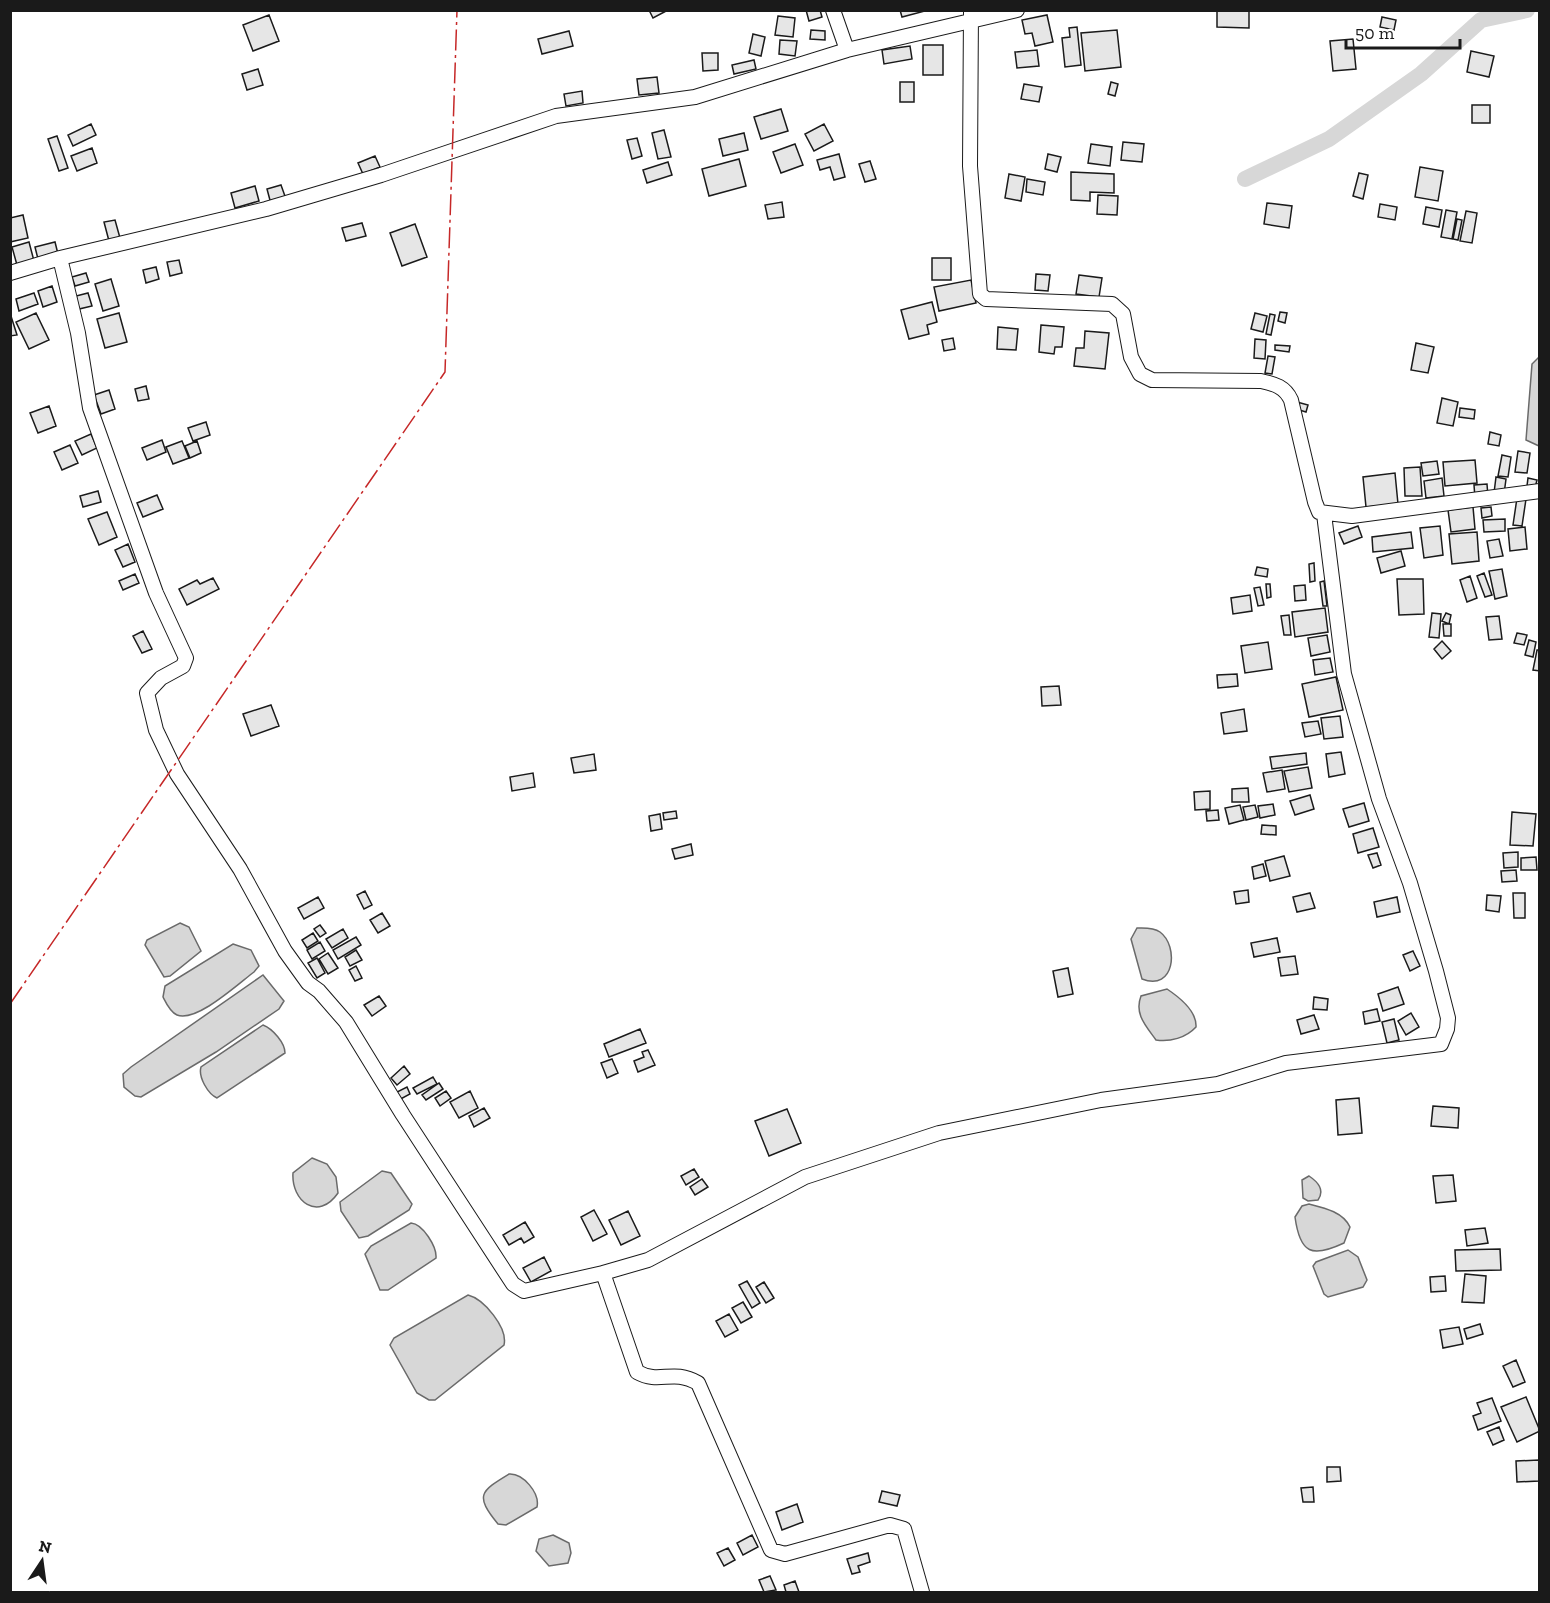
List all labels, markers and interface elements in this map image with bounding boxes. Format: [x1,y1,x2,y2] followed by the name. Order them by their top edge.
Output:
[1346,12,1460,50] scale bar
[1355,22,1395,44] text: 50 m
[12,1531,72,1591] north arrow
[37,1536,53,1557] text: N

